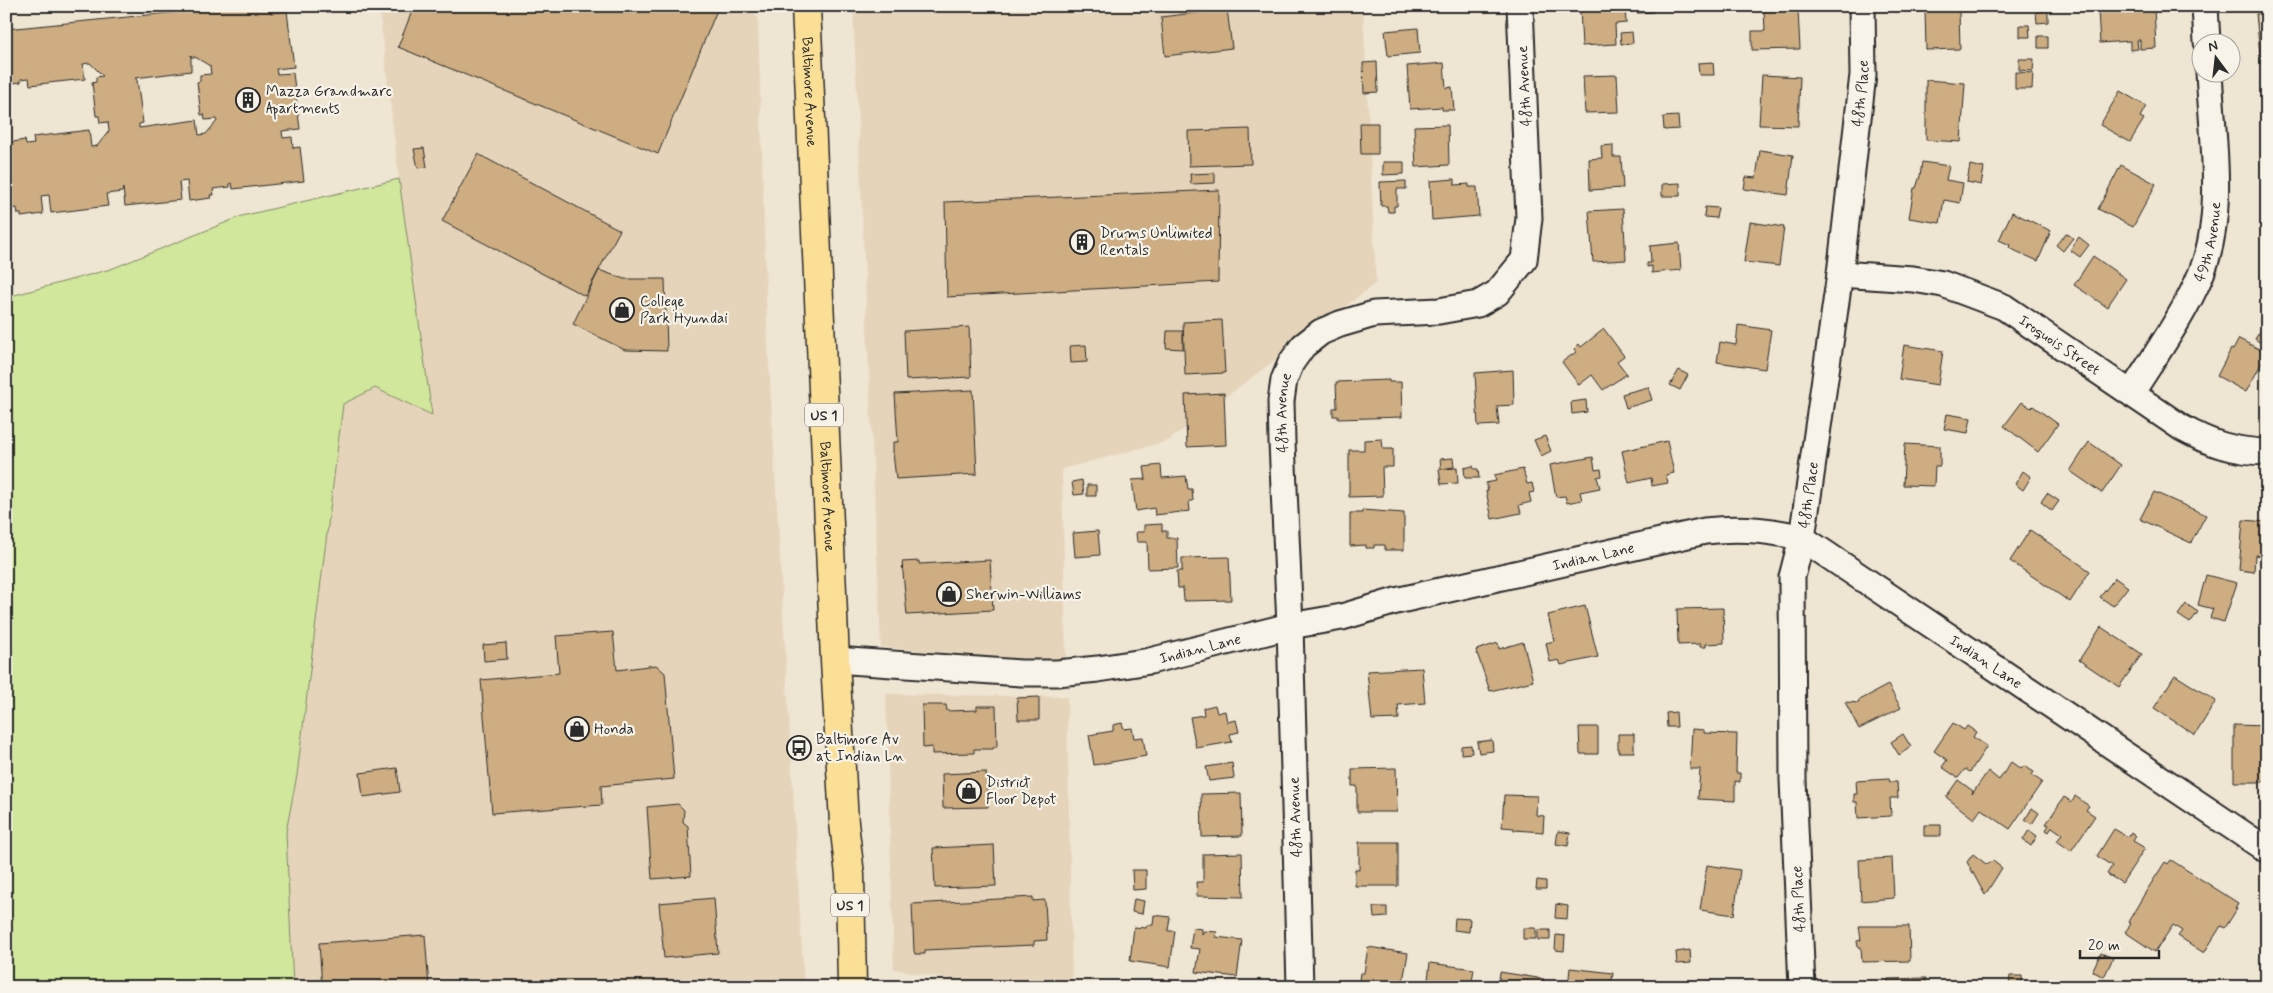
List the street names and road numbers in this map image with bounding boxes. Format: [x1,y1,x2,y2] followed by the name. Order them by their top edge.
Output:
[796,36,821,148] street label: Baltimore Avenue
[1513,45,1537,127] street label: 48th Avenue
[1848,60,1874,128] street label: 48th Place
[2190,201,2226,285] street label: 49th Avenue
[2014,311,2104,381] street label: Iroquois Street
[1272,369,1297,453] street label: 48th Avenue
[805,404,843,426] road number: US 1
[814,441,839,552] street label: Baltimore Avenue
[1795,460,1824,530] street label: 48th Place
[1551,538,1637,576] street label: Indian Lane
[1158,630,1244,669] street label: Indian Lane
[1945,631,2026,694] street label: Indian Lane
[1285,776,1307,858] street label: 48th Avenue
[1787,865,1811,933] street label: 48th Place
[831,894,869,916] road number: US 1

